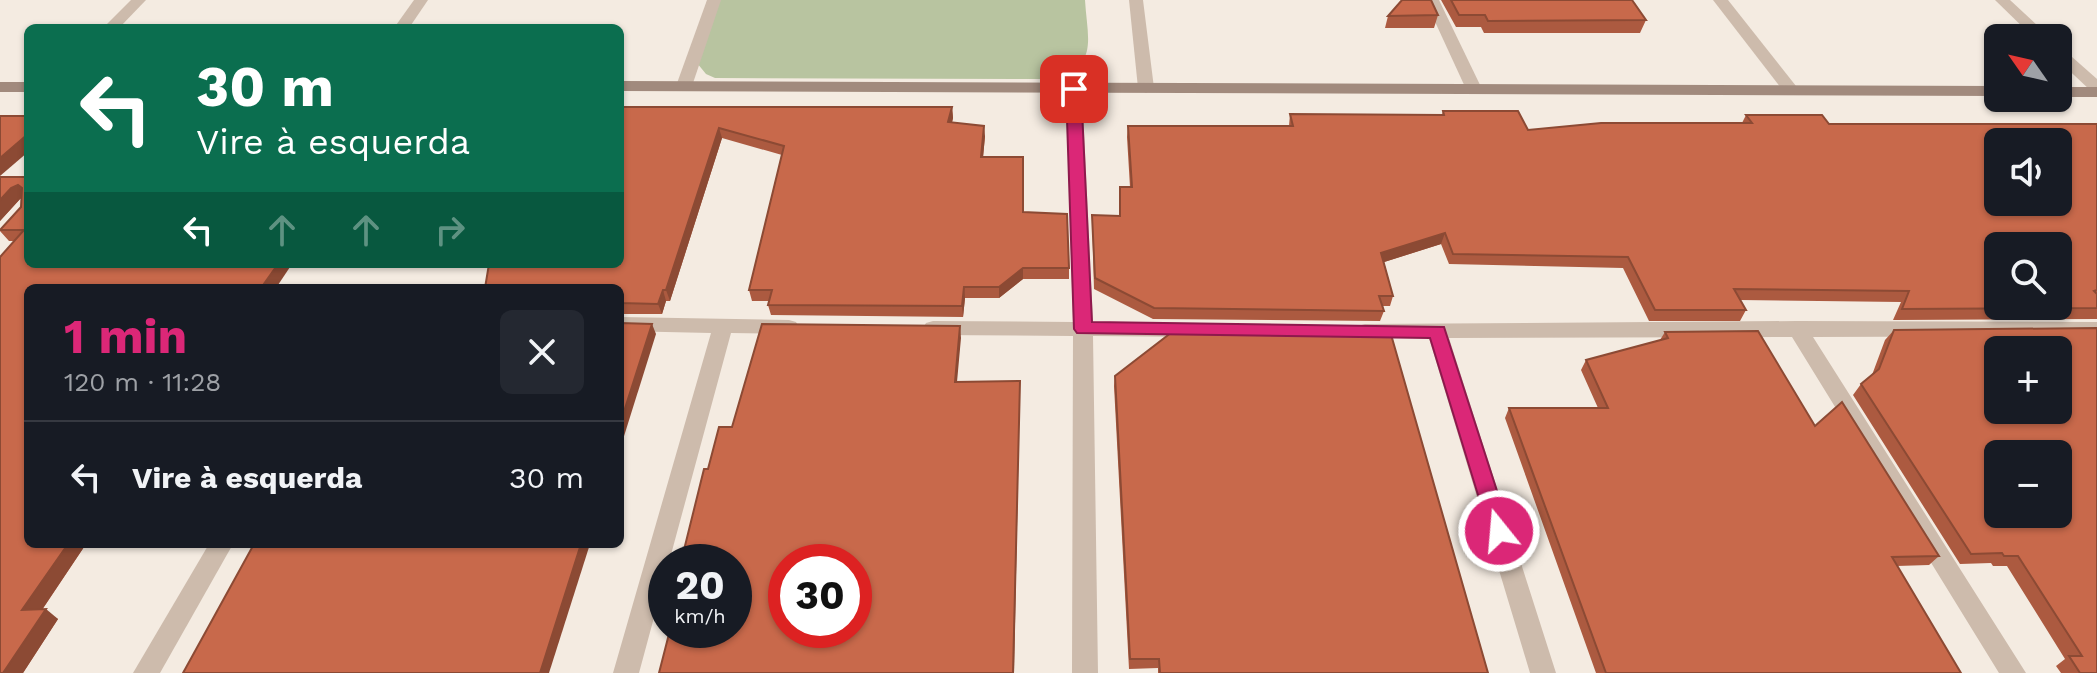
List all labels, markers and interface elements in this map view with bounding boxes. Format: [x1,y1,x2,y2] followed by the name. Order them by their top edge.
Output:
[1984,24,2072,112] north arrow
[1984,24,2072,528] map controls
[196,54,334,120] text: 30 m
[1040,55,1108,123] pin
[64,56,168,160] icon: left
[1052,67,1096,111] icon: arrive
[196,121,470,163] text: Vire à esquerda
[1984,128,2072,216] button: sound
[176,208,220,252] icon: left
[260,208,304,252] icon: ahead
[344,208,388,252] icon: ahead
[428,208,472,252] icon: right
[1984,232,2072,320] button: search
[64,308,187,365] text: 1 min
[500,310,584,394] button: close
[1984,336,2072,424] button: +
[64,367,221,397] text: 120 m · 11:28
[1984,440,2072,528] button: −
[64,455,108,499] icon: left
[132,460,362,495] text: Vire à esquerda
[509,460,584,495] text: 30 m
[1457,489,1541,573] position arrow
[768,544,872,648] speed limit sign: 30
[675,562,725,609] text: 20
[674,604,726,628] text: km/h

